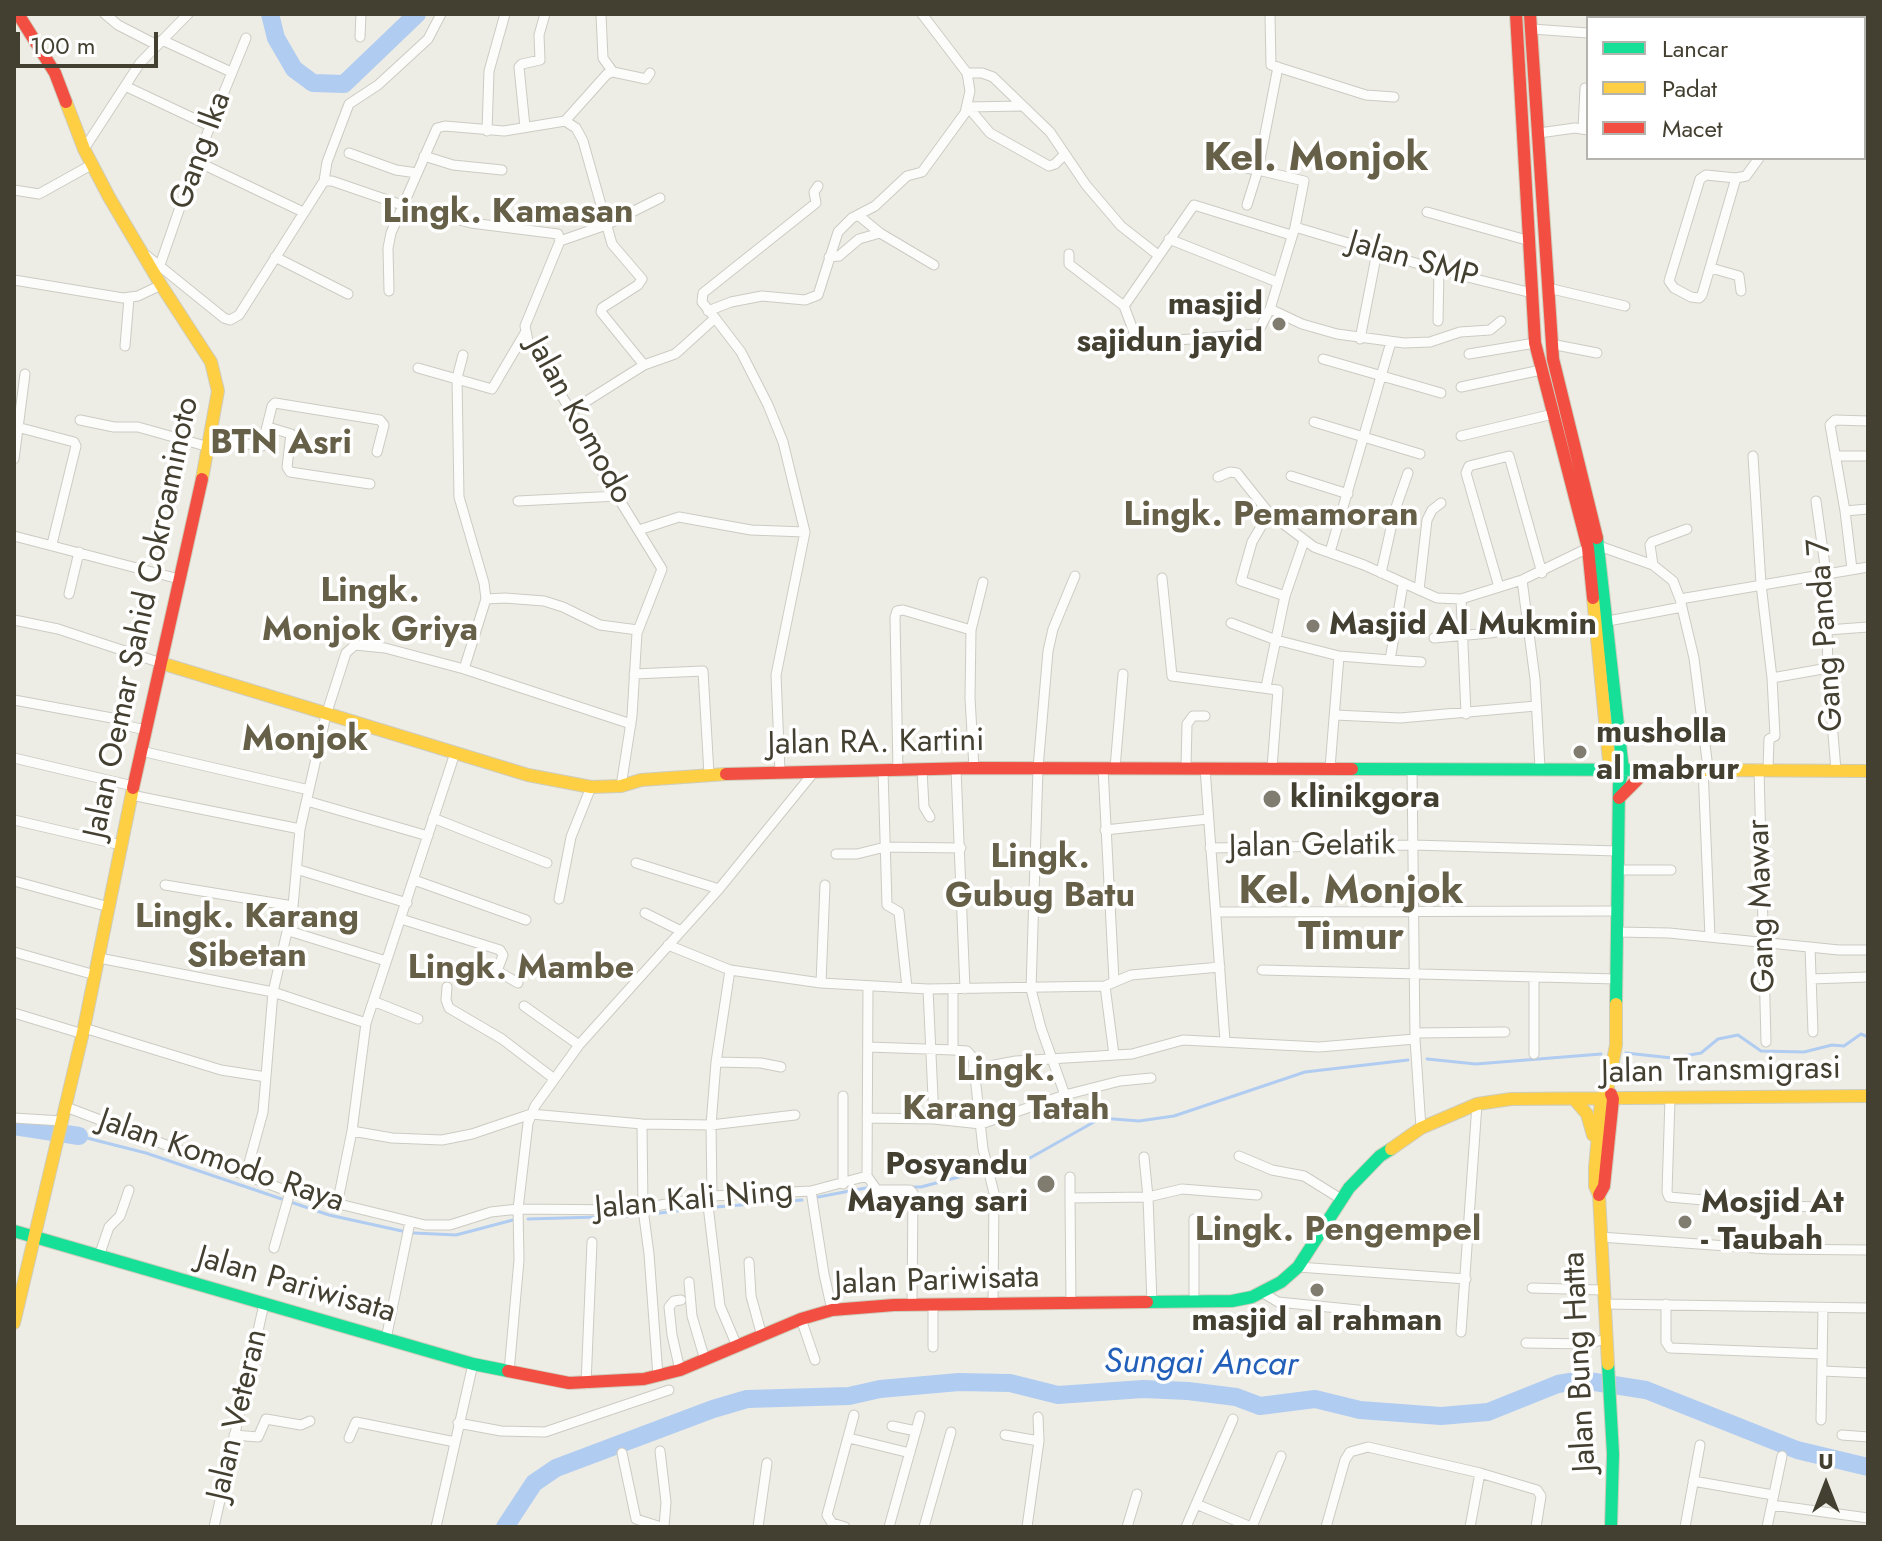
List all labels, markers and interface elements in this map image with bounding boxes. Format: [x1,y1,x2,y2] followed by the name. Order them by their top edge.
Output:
[20,16,162,66] scale bar
[1586,16,1866,160] legend
[30,28,96,63] text: 100 m
[1662,31,1728,66] text: Lancar
[1662,71,1717,106] text: Padat
[163,87,241,215] street label: Gang Ika
[1662,111,1723,146] text: Macet
[1203,136,1429,184] district label: Kel. Monjok
[382,194,634,234] district label: Lingk. Kamasan
[1344,224,1482,298] street label: Jalan SMP
[1076,287,1263,362] place label: masjid sajidun jayid
[1270,315,1288,333] marker: masjid sajidun jayid
[516,331,640,511] street label: Jalan Komodo
[77,394,209,842] street label: Jalan Oemar Sahid Cokroaminoto
[210,425,352,465] district label: BTN Asri
[1123,497,1419,537] district label: Lingk. Pemamoran
[1801,537,1853,733] street label: Gang Panda 7
[262,573,478,652] district label: Lingk. Monjok Griya
[1329,607,1597,645] place label: Masjid Al Mukmin
[1304,617,1322,635] marker: Masjid Al Mukmin
[1596,715,1739,790] place label: musholla al mabrur
[242,719,368,763] district label: Monjok
[767,723,985,765] street label: Jalan RA. Kartini
[1571,743,1589,761] marker: musholla al mabrur
[1290,780,1440,818] place label: klinikgora
[1261,788,1283,810] marker: klinikgora
[1741,818,1785,994] street label: Gang Mawar
[1229,826,1395,868] street label: Jalan Gelatik
[945,839,1135,918] district label: Lingk. Gubug Batu
[1238,869,1464,963] district label: Kel. Monjok Timur
[135,899,359,978] district label: Lingk. Karang Sibetan
[408,950,634,990] district label: Lingk. Mambe
[1601,1051,1841,1093] street label: Jalan Transmigrasi
[902,1052,1110,1132] district label: Lingk. Karang Tatah
[93,1102,349,1222] street label: Jalan Komodo Raya
[847,1147,1028,1222] place label: Posyandu Mayang sari
[593,1173,795,1229] street label: Jalan Kali Ning
[1035,1173,1057,1195] marker: Posyandu Mayang sari
[1701,1185,1844,1260] place label: Mosjid At - Taubah
[1195,1212,1481,1252] district label: Lingk. Pengempel
[1676,1213,1694,1231] marker: Mosjid At - Taubah
[192,1239,400,1333] street label: Jalan Pariwisata
[1556,1251,1606,1473] street label: Jalan Bung Hatta
[834,1259,1040,1305] street label: Jalan Pariwisata
[1308,1281,1326,1299] marker: masjid al rahman
[1192,1303,1442,1341] place label: masjid al rahman
[201,1326,277,1504] street label: Jalan Veteran
[1104,1343,1298,1387] water label: Sungai Ancar
[1786,1445,1866,1525] north arrow
[1818,1445,1834,1477] text: U

